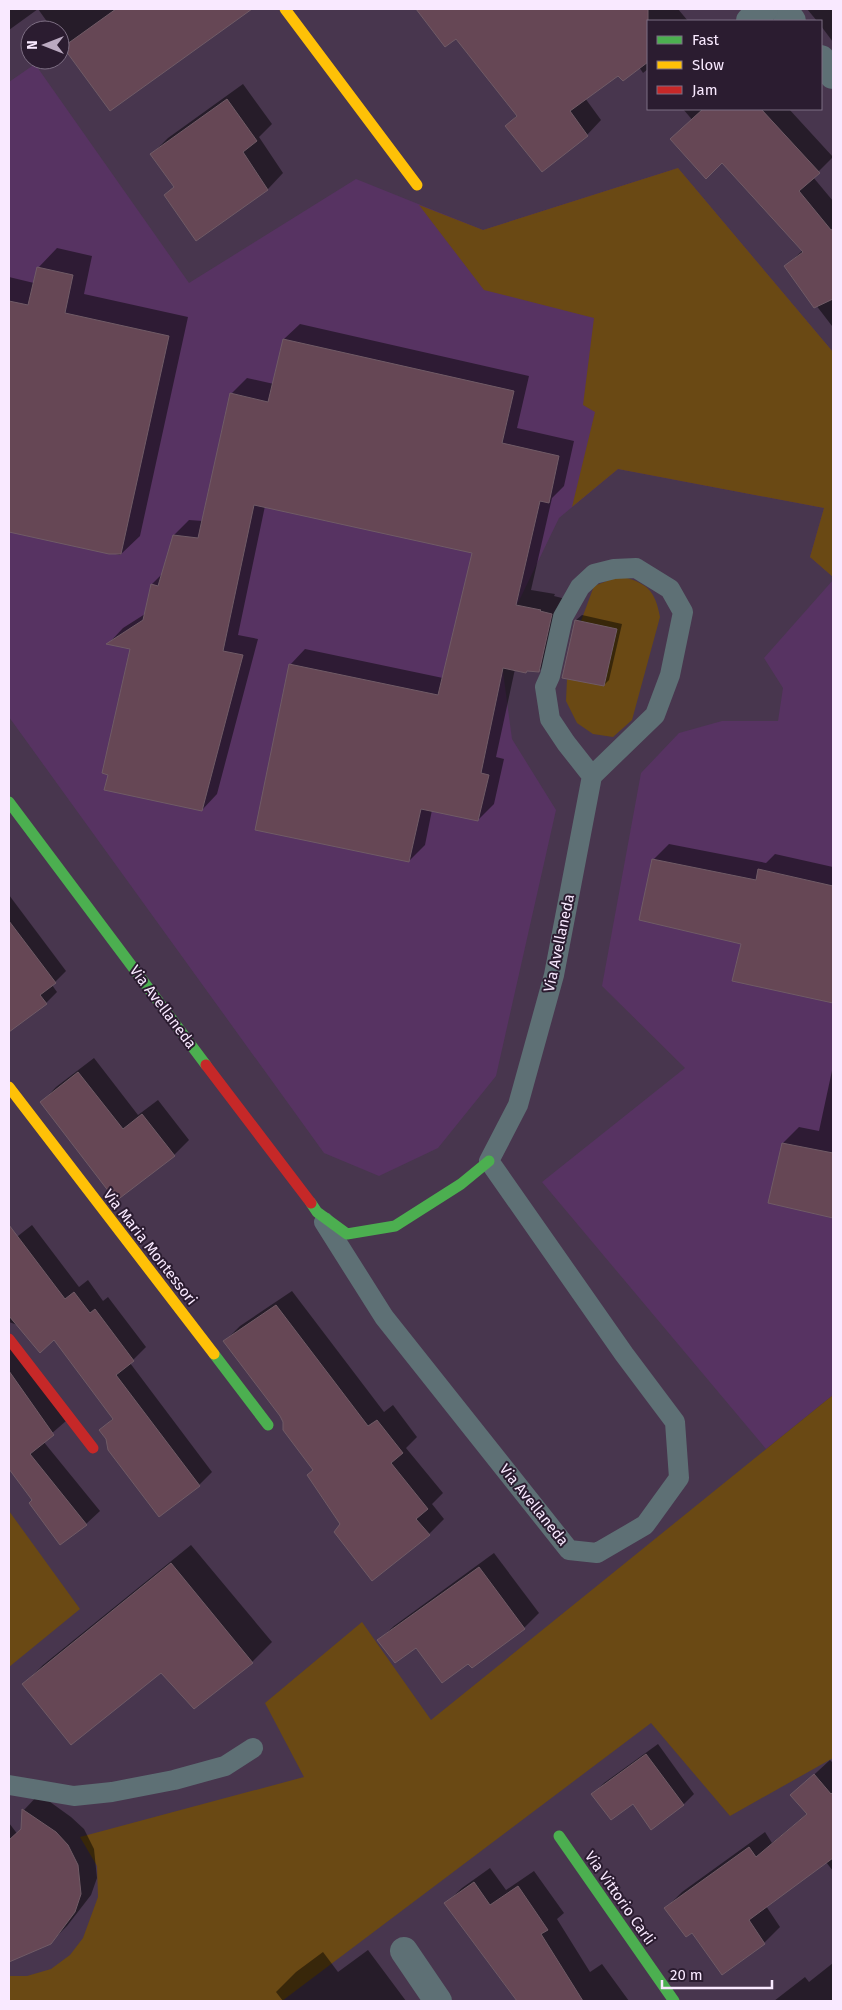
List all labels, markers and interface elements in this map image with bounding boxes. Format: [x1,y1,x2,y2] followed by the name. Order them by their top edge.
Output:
[20,20,70,70] north arrow
[647,20,822,110] legend
[692,31,719,49] text: Fast
[24,40,41,50] text: N
[692,56,724,74] text: Slow
[692,81,718,99] text: Jam
[540,892,578,994] street label: Via Avellaneda
[126,962,200,1052] street label: Via Avellaneda
[99,1186,201,1308] street label: Via Maria Montessori
[496,1461,572,1549] street label: Via Avellaneda
[581,1848,659,1948] street label: Via Vittorio Carli
[662,1958,772,1990] scale bar
[670,1966,703,1984] text: 20 m

